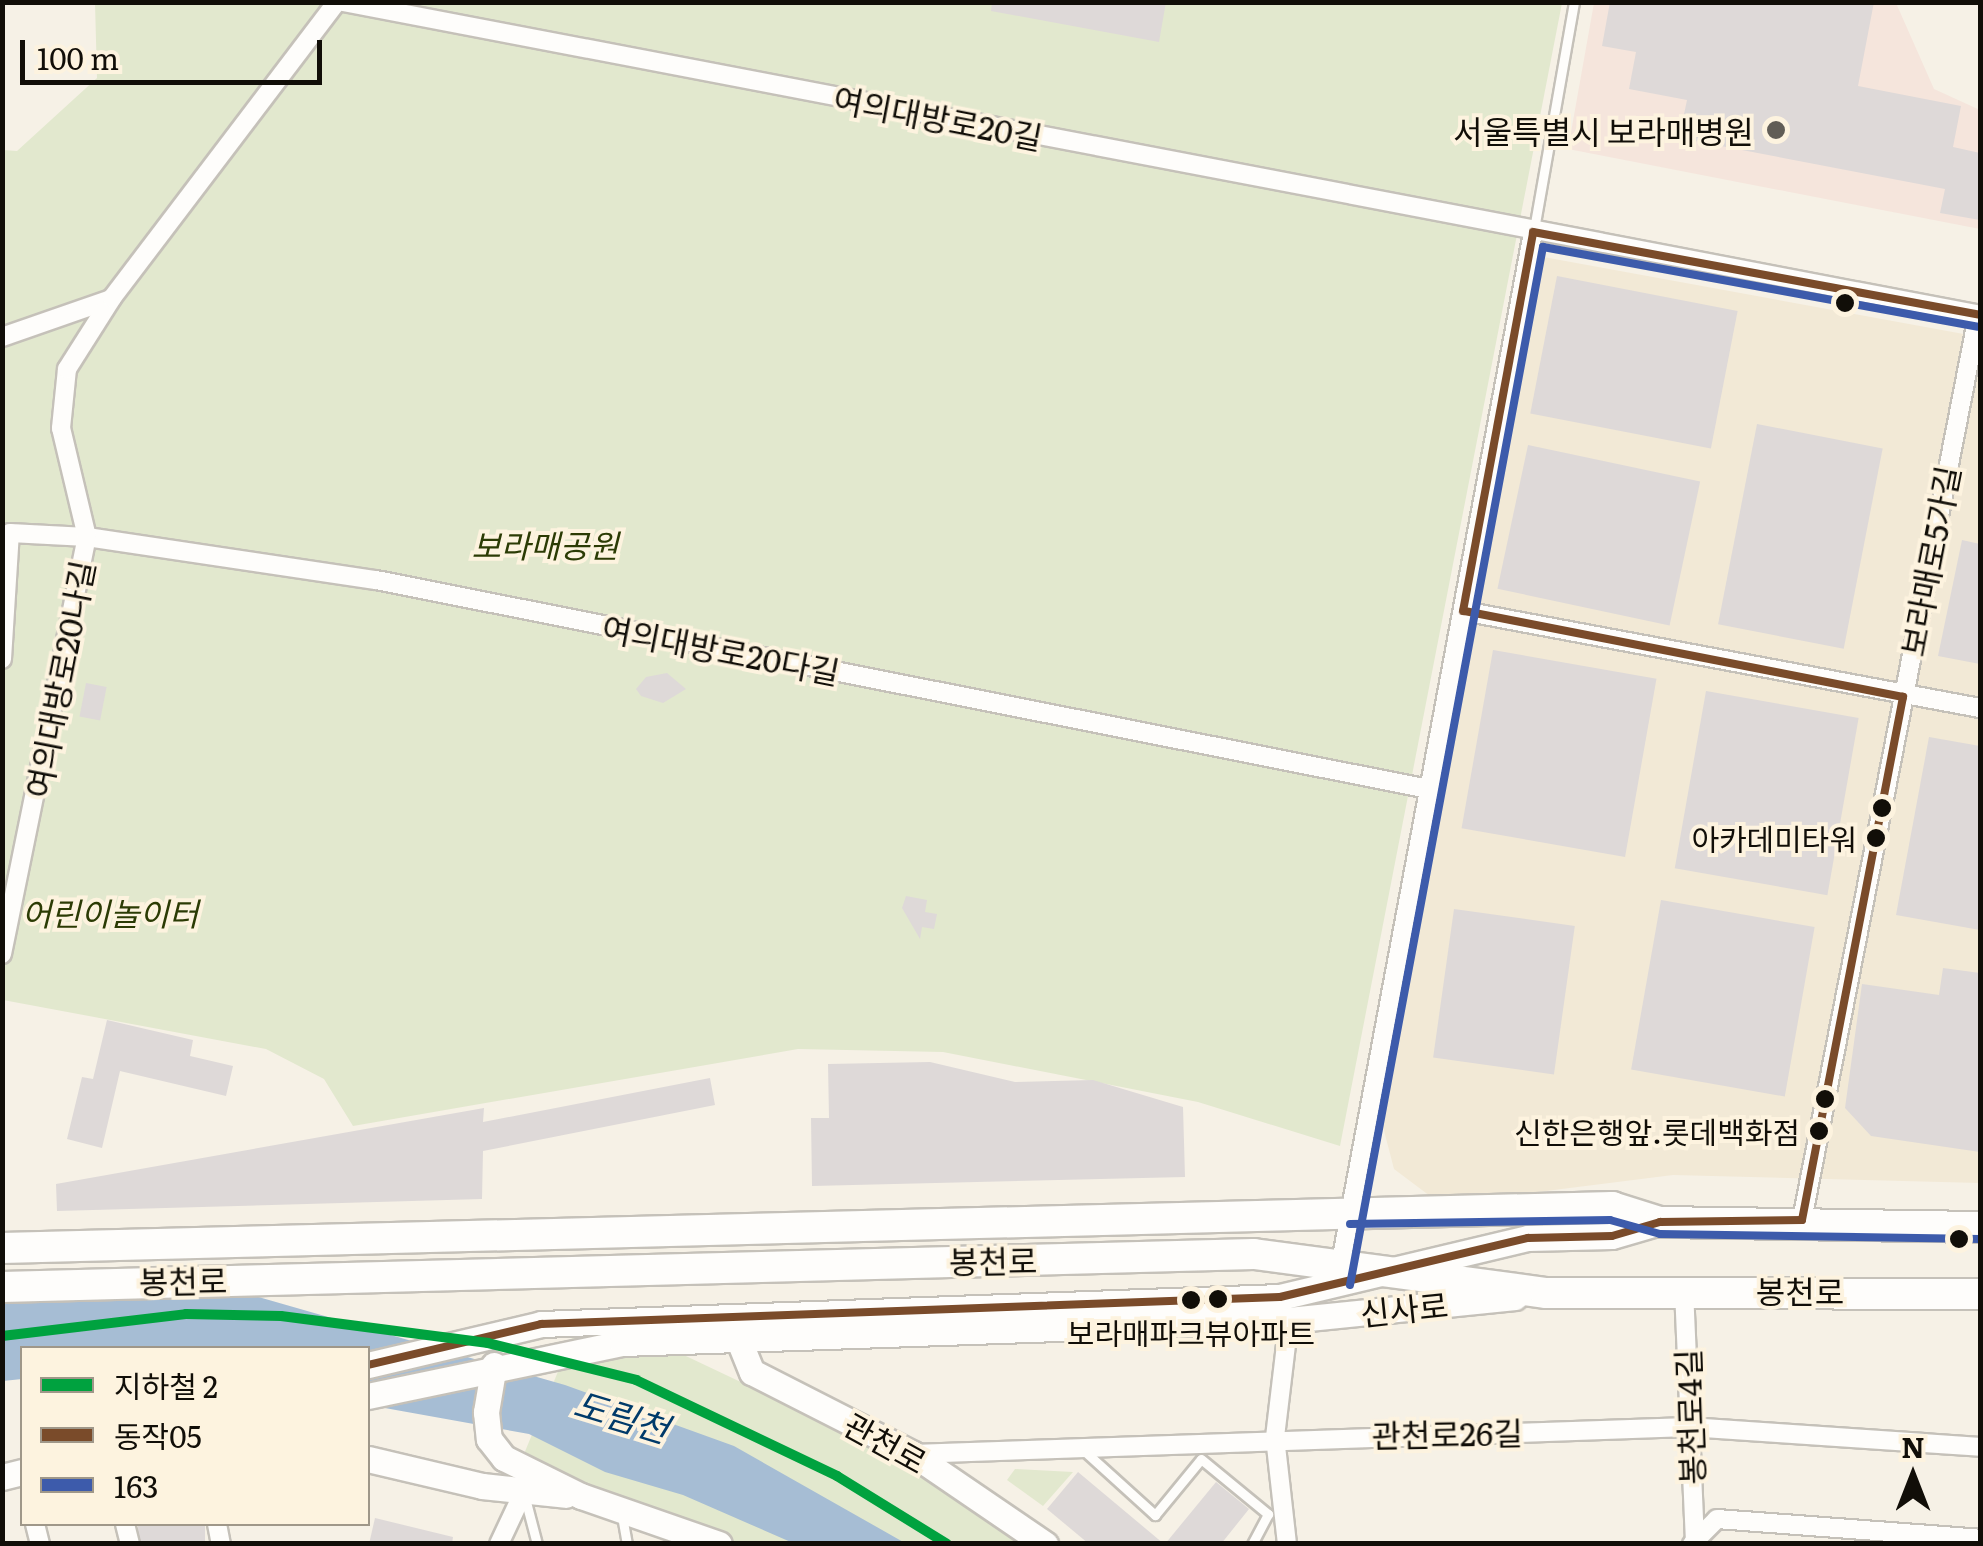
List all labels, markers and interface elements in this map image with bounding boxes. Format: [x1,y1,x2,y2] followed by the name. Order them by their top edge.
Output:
[25,20,328,82] scale bar
[37,35,119,79] text: 100 m
[831,78,1045,156] street label: 여의대방로20길
[1453,111,1754,149] place label: 서울특별시 보라매병원
[1763,117,1789,143] marker: 서울특별시 보라매병원
[1835,293,1855,313] unlabelled marker
[1892,463,1966,659] street label: 보라매로5가길
[471,525,619,563] park label: 보라매공원
[17,557,101,801] street label: 여의대방로20나길
[599,607,843,691] street label: 여의대방로20다길
[1872,798,1892,818] unlabelled marker
[1691,820,1857,856] place label: 아카데미타워
[1866,828,1886,848] marker: 아카데미타워
[22,893,198,931] park label: 어린이놀이터
[1815,1089,1835,1109] unlabelled marker
[1514,1113,1800,1149] place label: 신한은행앞.롯데백화점
[1809,1121,1829,1141] marker: 신한은행앞.롯데백화점
[1949,1229,1969,1249] unlabelled marker
[949,1240,1037,1280] street label: 봉천로
[139,1260,227,1300] street label: 봉천로
[1756,1271,1844,1309] street label: 봉천로
[1358,1284,1450,1332] street label: 신사로
[1208,1289,1228,1309] unlabelled marker
[1181,1290,1201,1310] marker: 보라매파크뷰아파트
[1067,1314,1315,1350] place label: 보라매파크뷰아파트
[20,1346,370,1526] legend
[1667,1349,1711,1485] street label: 봉천로4길
[114,1363,218,1407] text: 지하철 2
[570,1381,674,1449] water label: 도림천
[838,1404,934,1480] street label: 관천로
[1371,1412,1523,1454] street label: 관천로26길
[114,1413,202,1457] text: 동작05
[1901,1425,1925,1467] text: N
[1863,1426,1963,1526] north arrow
[114,1463,159,1507] text: 163

